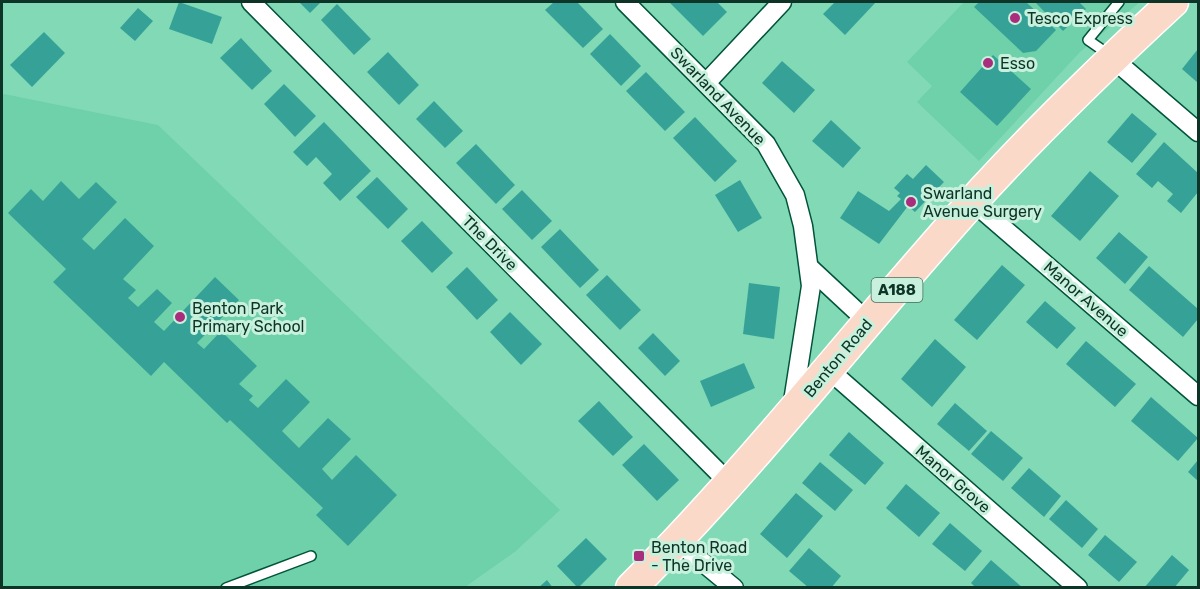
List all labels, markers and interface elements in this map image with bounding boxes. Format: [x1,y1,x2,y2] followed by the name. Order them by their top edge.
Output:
[1027,9,1133,28] place label: Tesco Express
[1008,11,1022,25] marker: Tesco Express
[666,43,770,149] street label: Swarland Avenue
[1000,54,1035,73] place label: Esso
[981,56,995,70] marker: Esso
[923,184,1042,221] place label: Swarland Avenue Surgery
[904,195,918,209] marker: Swarland Avenue Surgery
[459,212,522,275] street label: The Drive
[1040,257,1132,341] street label: Manor Avenue
[872,278,922,302] road number: A188
[192,299,304,336] place label: Benton Park Primary School
[173,310,187,324] marker: Benton Park Primary School
[800,315,876,401] street label: Benton Road
[912,441,994,517] street label: Manor Grove
[651,538,747,575] place label: Benton Road - The Drive
[632,549,646,563] marker: Benton Road - The Drive

